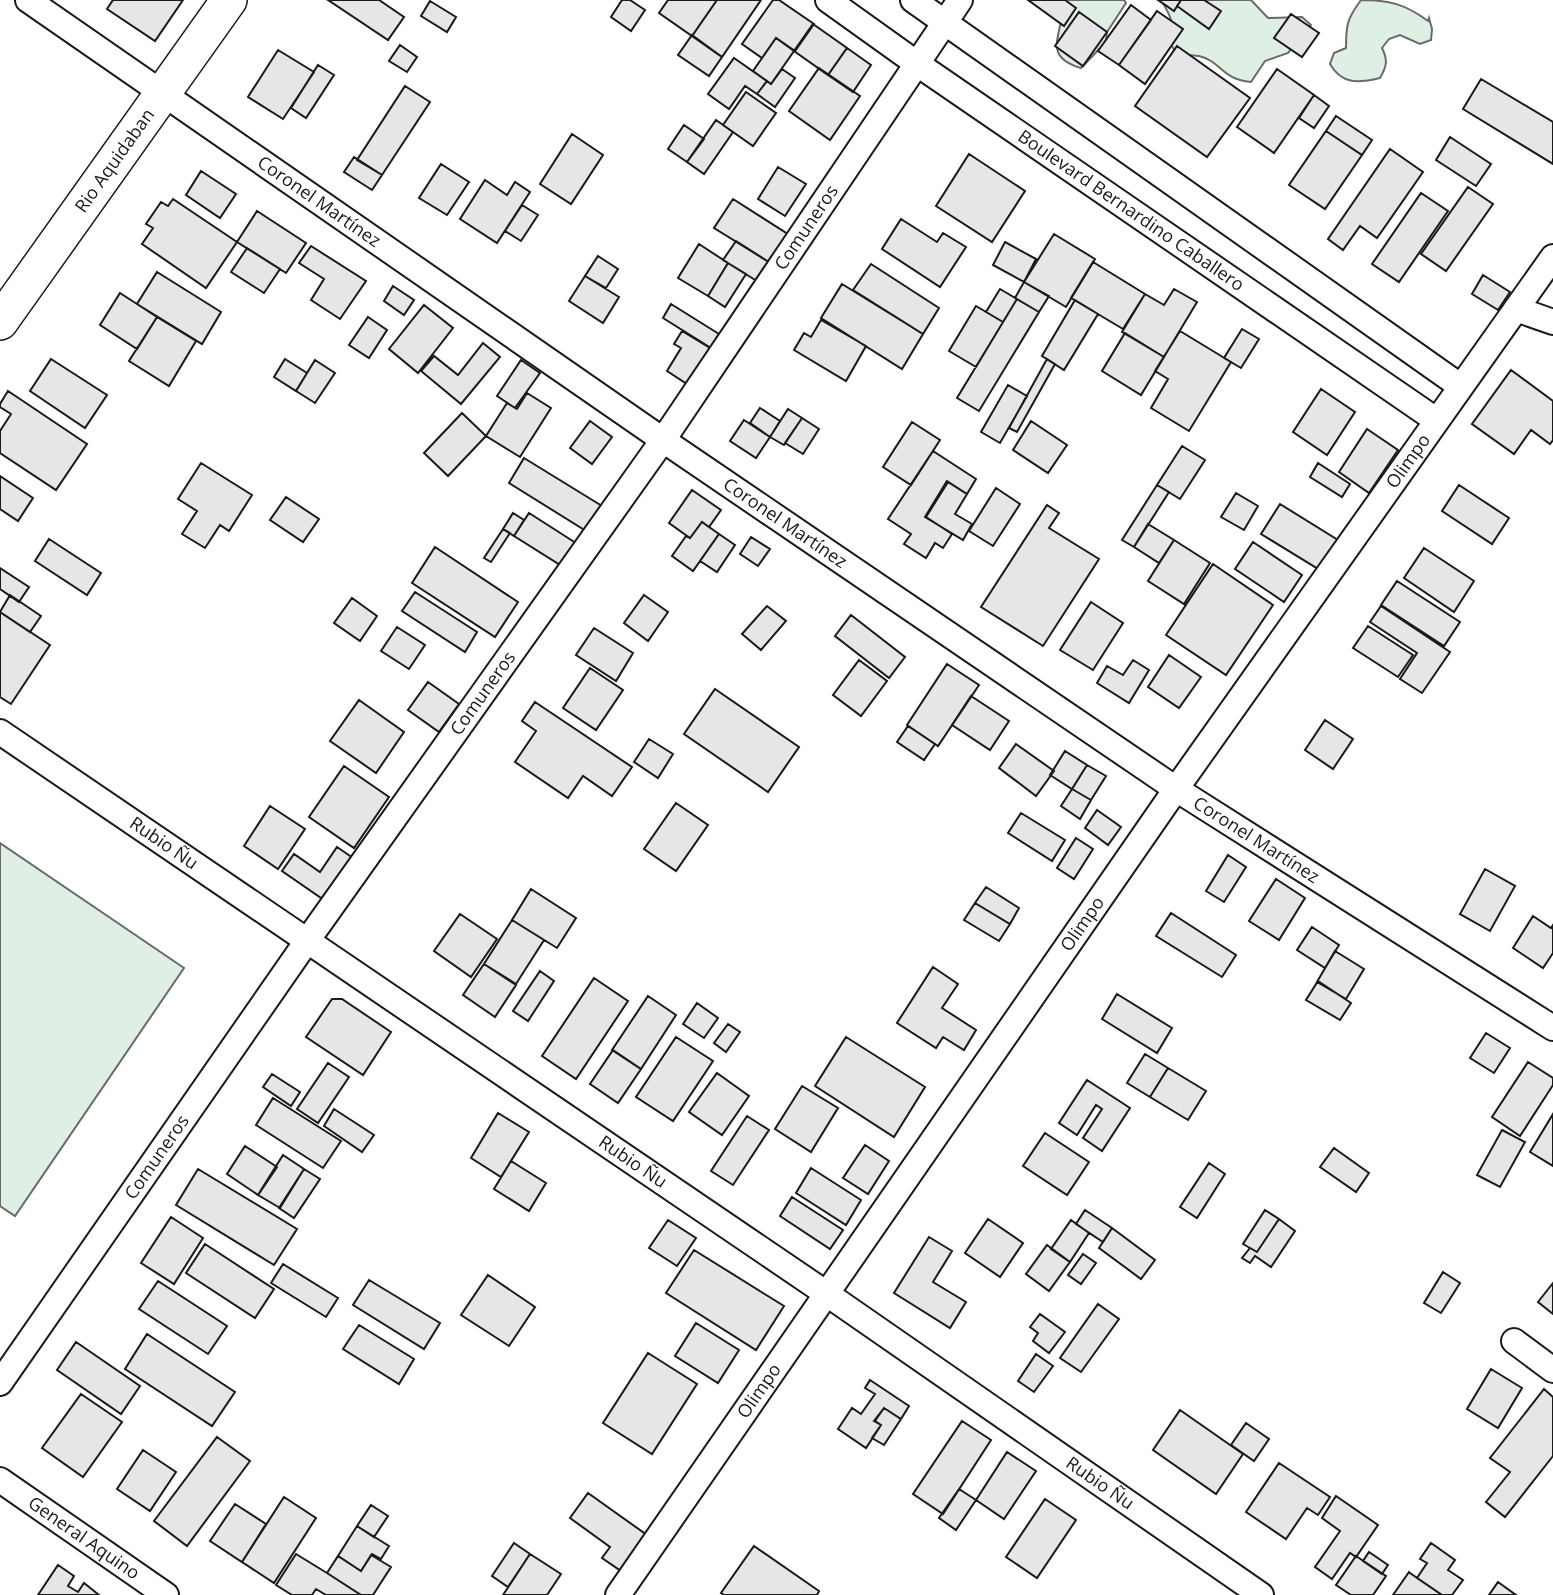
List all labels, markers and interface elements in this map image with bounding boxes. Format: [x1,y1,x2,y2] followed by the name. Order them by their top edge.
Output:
[69,103,159,217] street label: Rio Aquidaban
[1014,124,1250,296] street label: Boulevard Bernardino Caballero
[253,150,386,252] street label: Coronel Martínez
[768,180,843,274] street label: Comuneros
[1380,429,1435,493] street label: Olimpo
[719,471,852,573] street label: Coronel Martínez
[444,646,520,740] street label: Comuneros
[1189,790,1324,888] street label: Coronel Martínez
[125,811,203,874] street label: Rubio Ñu
[1054,891,1109,956] street label: Olimpo
[118,1110,194,1204] street label: Comuneros
[594,1129,672,1193] street label: Rubio Ñu
[731,1358,786,1423] street label: Olimpo
[1062,1450,1139,1514] street label: Rubio Ñu
[24,1490,145,1584] street label: General Aquino

